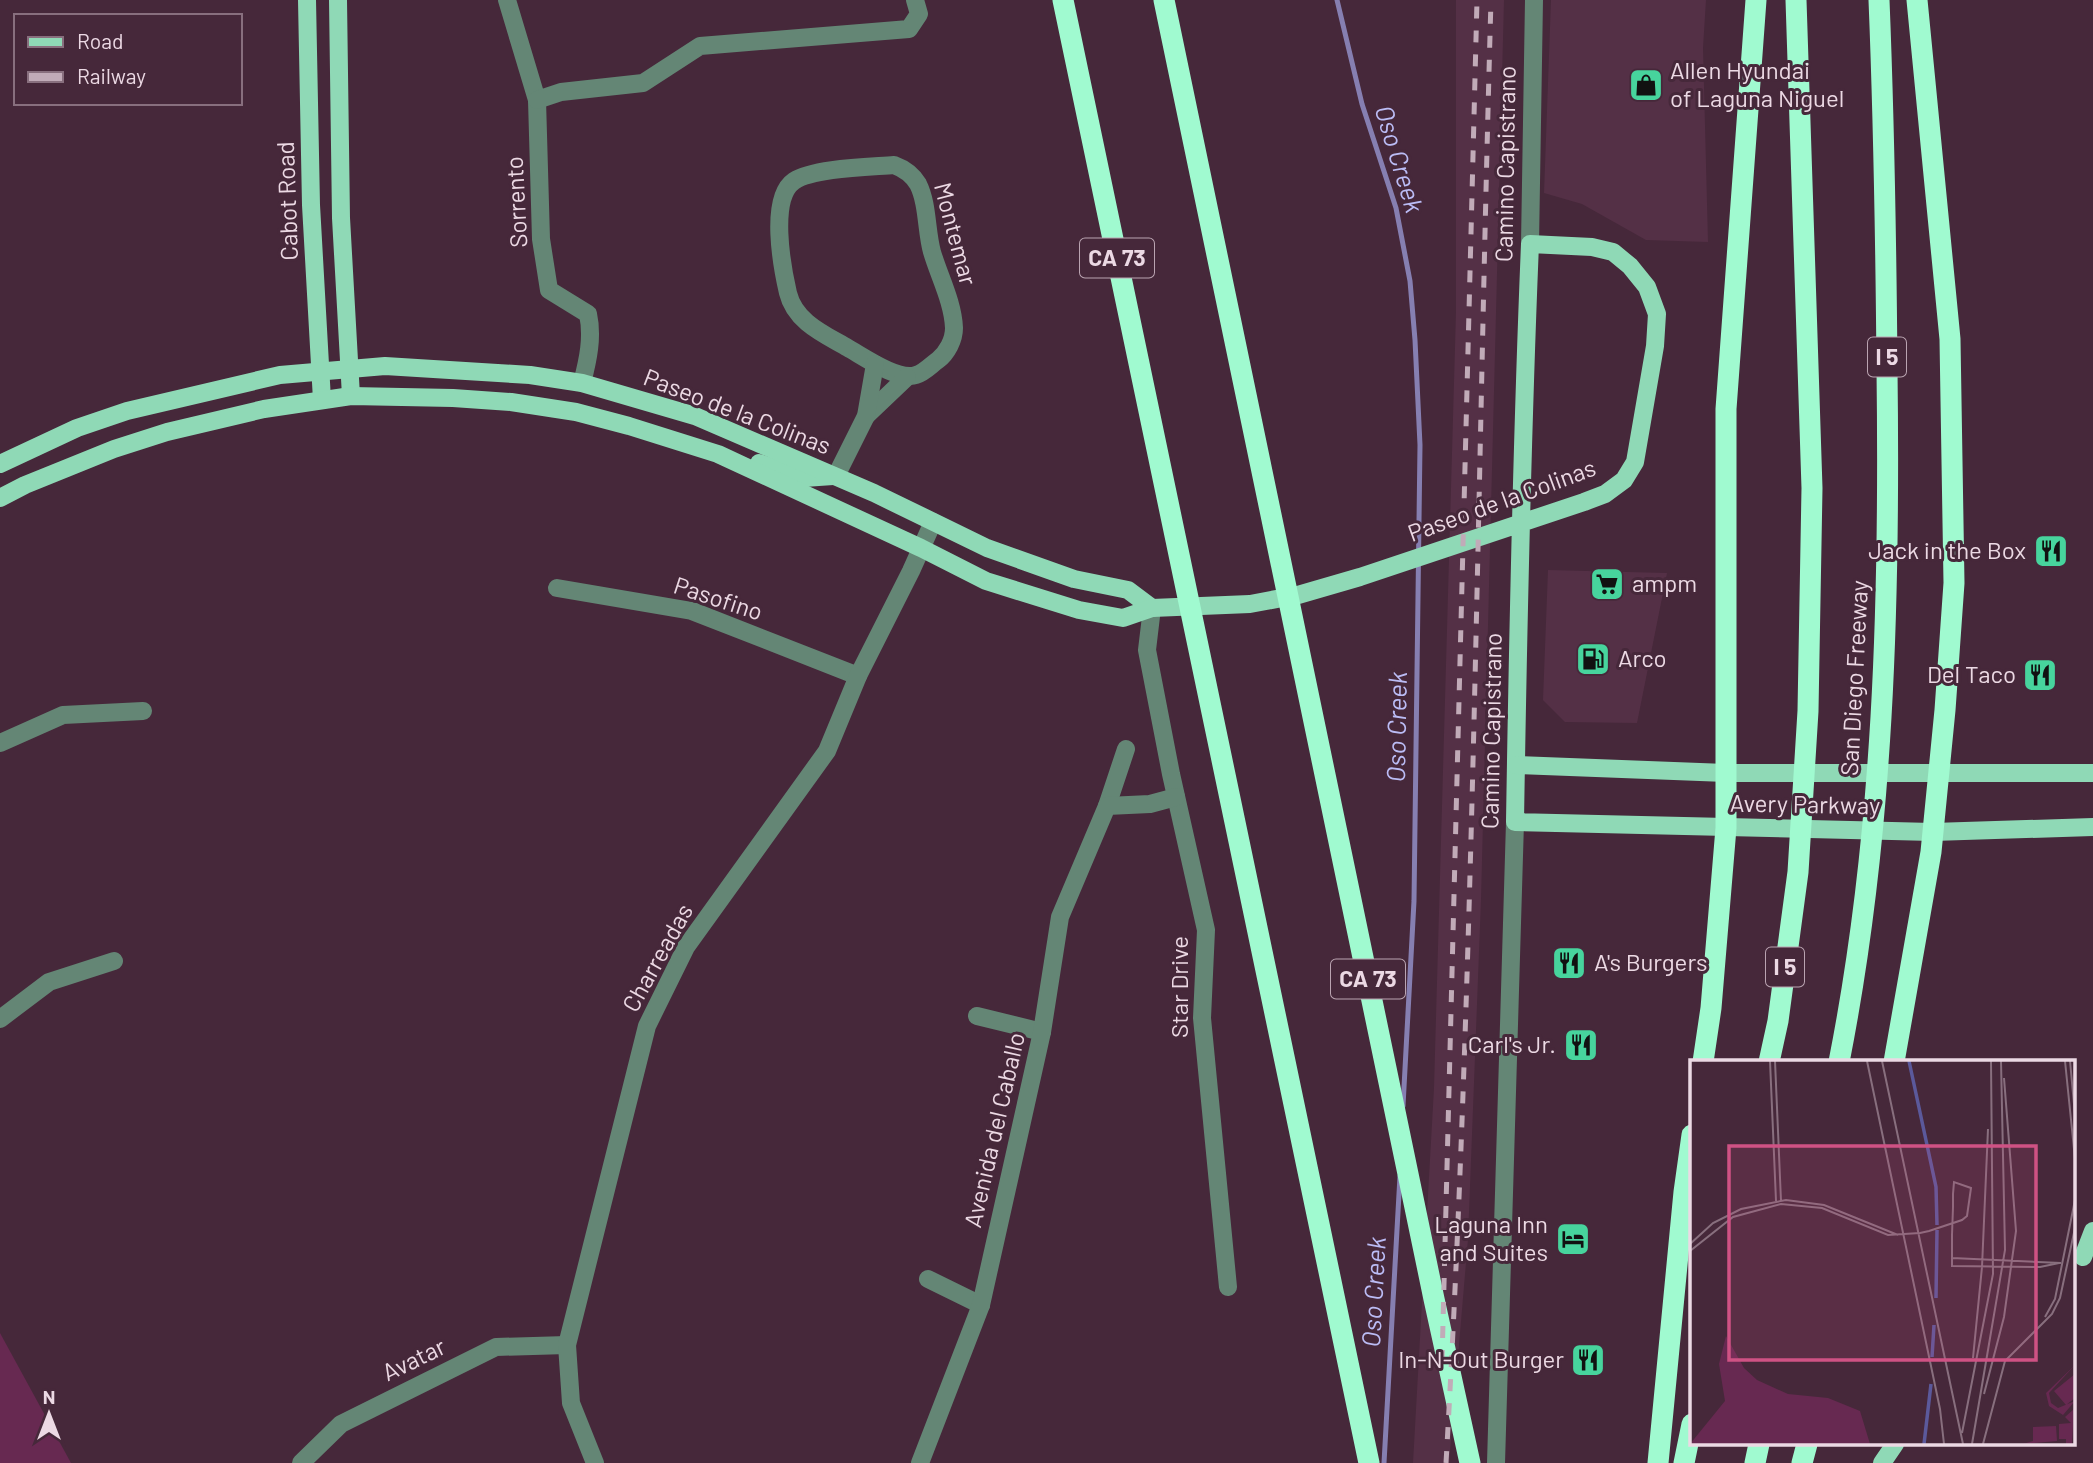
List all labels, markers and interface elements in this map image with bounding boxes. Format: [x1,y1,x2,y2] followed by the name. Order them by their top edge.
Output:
[14,14,242,105] legend
[77,28,123,53] text: Road
[1670,55,1844,112] place label: Allen Hyundai of Laguna Niguel
[77,63,146,88] text: Railway
[1488,66,1521,262] street label: Camino Capistrano
[1627,66,1665,104] shop icon: Allen Hyundai of Laguna Niguel
[1369,101,1432,216] water label: Oso Creek
[270,141,303,261] street label: Cabot Road
[499,156,532,249] street label: Sorrento
[929,179,984,288] street label: Montemar
[1080,238,1154,278] road number: CA 73
[1868,338,1906,376] road number: I 5
[640,362,835,460] street label: Paseo de la Colinas
[1404,452,1599,547] street label: Paseo de la Colinas
[2032,532,2070,570] restaurant icon: Jack in the Box
[1868,535,2026,564] place label: Jack in the Box
[1588,565,1626,603] supermarket icon: ampm
[1632,568,1697,597] place label: ampm
[670,570,766,626] street label: Pasofino
[1834,579,1873,776] street label: San Diego Freeway
[1474,633,1507,829] street label: Camino Capistrano
[1574,640,1612,678] fuel station icon: Arco
[1618,643,1667,672] place label: Arco
[2021,656,2059,694] restaurant icon: Del Taco
[1927,659,2016,688] place label: Del Taco
[1379,671,1412,782] water label: Oso Creek
[1730,788,1880,819] street label: Avery Parkway
[615,898,698,1016] street label: Charreadas
[1164,936,1193,1038] street label: Star Drive
[1550,944,1588,982] restaurant icon: A's Burgers
[1594,947,1708,976] place label: A's Burgers
[1766,948,1804,986] road number: I 5
[1331,960,1405,998] road number: CA 73
[1562,1026,1600,1064] restaurant icon: Carl's Jr.
[957,1029,1030,1230] street label: Avenida del Caballo
[1468,1029,1556,1058] place label: Carl's Jr.
[1690,1060,2076,1446] inset map
[1434,1209,1548,1266] place label: Laguna Inn and Suites
[1554,1220,1592,1258] hotel icon: Laguna Inn and Suites
[1354,1236,1391,1348] water label: Oso Creek
[377,1331,450,1386] street label: Avatar
[1569,1341,1607,1379] restaurant icon: In-N-Out Burger
[1398,1344,1564,1373] place label: In-N-Out Burger
[14,1379,84,1449] north arrow
[43,1385,55,1408] text: N

